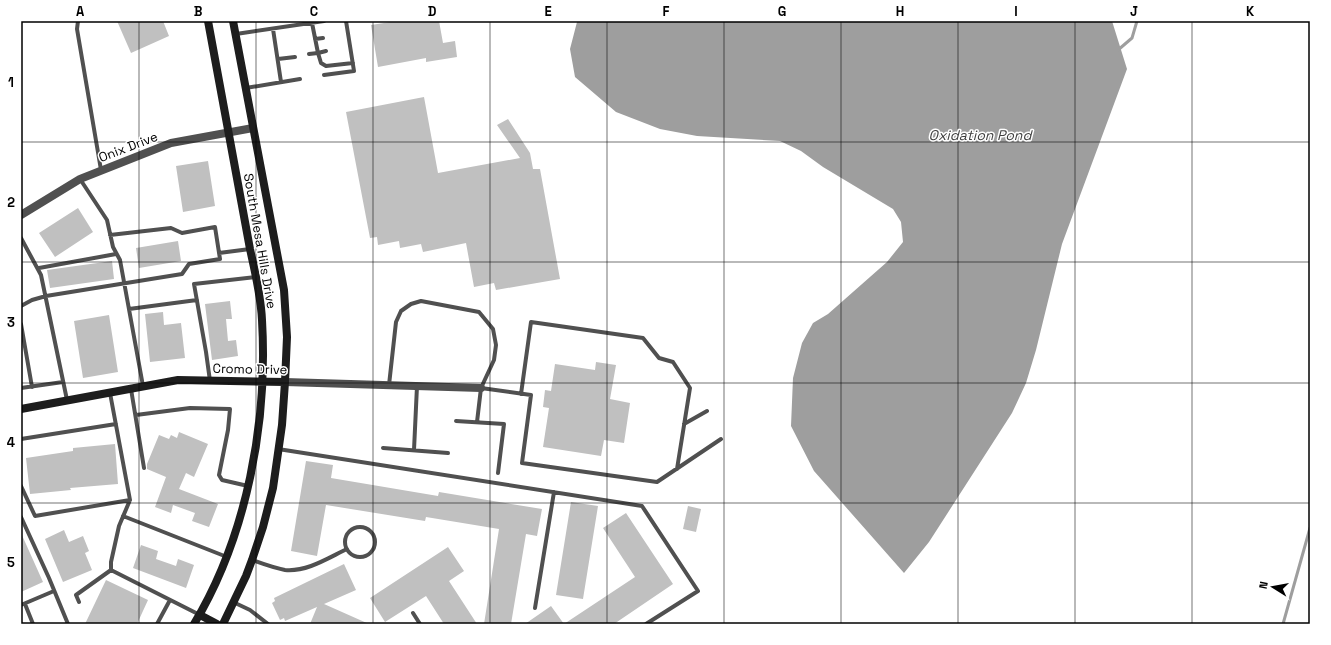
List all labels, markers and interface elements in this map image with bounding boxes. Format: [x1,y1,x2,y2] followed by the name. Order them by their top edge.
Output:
[76,3,85,20] text: A
[194,3,203,20] text: B
[310,3,318,20] text: C
[428,3,437,20] text: D
[544,3,552,20] text: E
[663,3,670,20] text: F
[778,3,786,20] text: G
[896,3,904,20] text: H
[1014,3,1018,20] text: I
[1130,3,1138,20] text: J
[1246,3,1255,20] text: K
[8,74,14,91] text: 1
[929,126,1033,144] water label: Oxidation Pond
[96,128,160,166] street label: Onix Drive
[240,172,280,310] street label: South Mesa Hills Drive
[7,194,15,211] text: 2
[7,314,15,331] text: 3
[212,360,288,378] street label: Cromo Drive
[7,434,15,451] text: 4
[7,554,15,571] text: 5
[1253,567,1293,607] north arrow
[1256,580,1271,590] text: N

